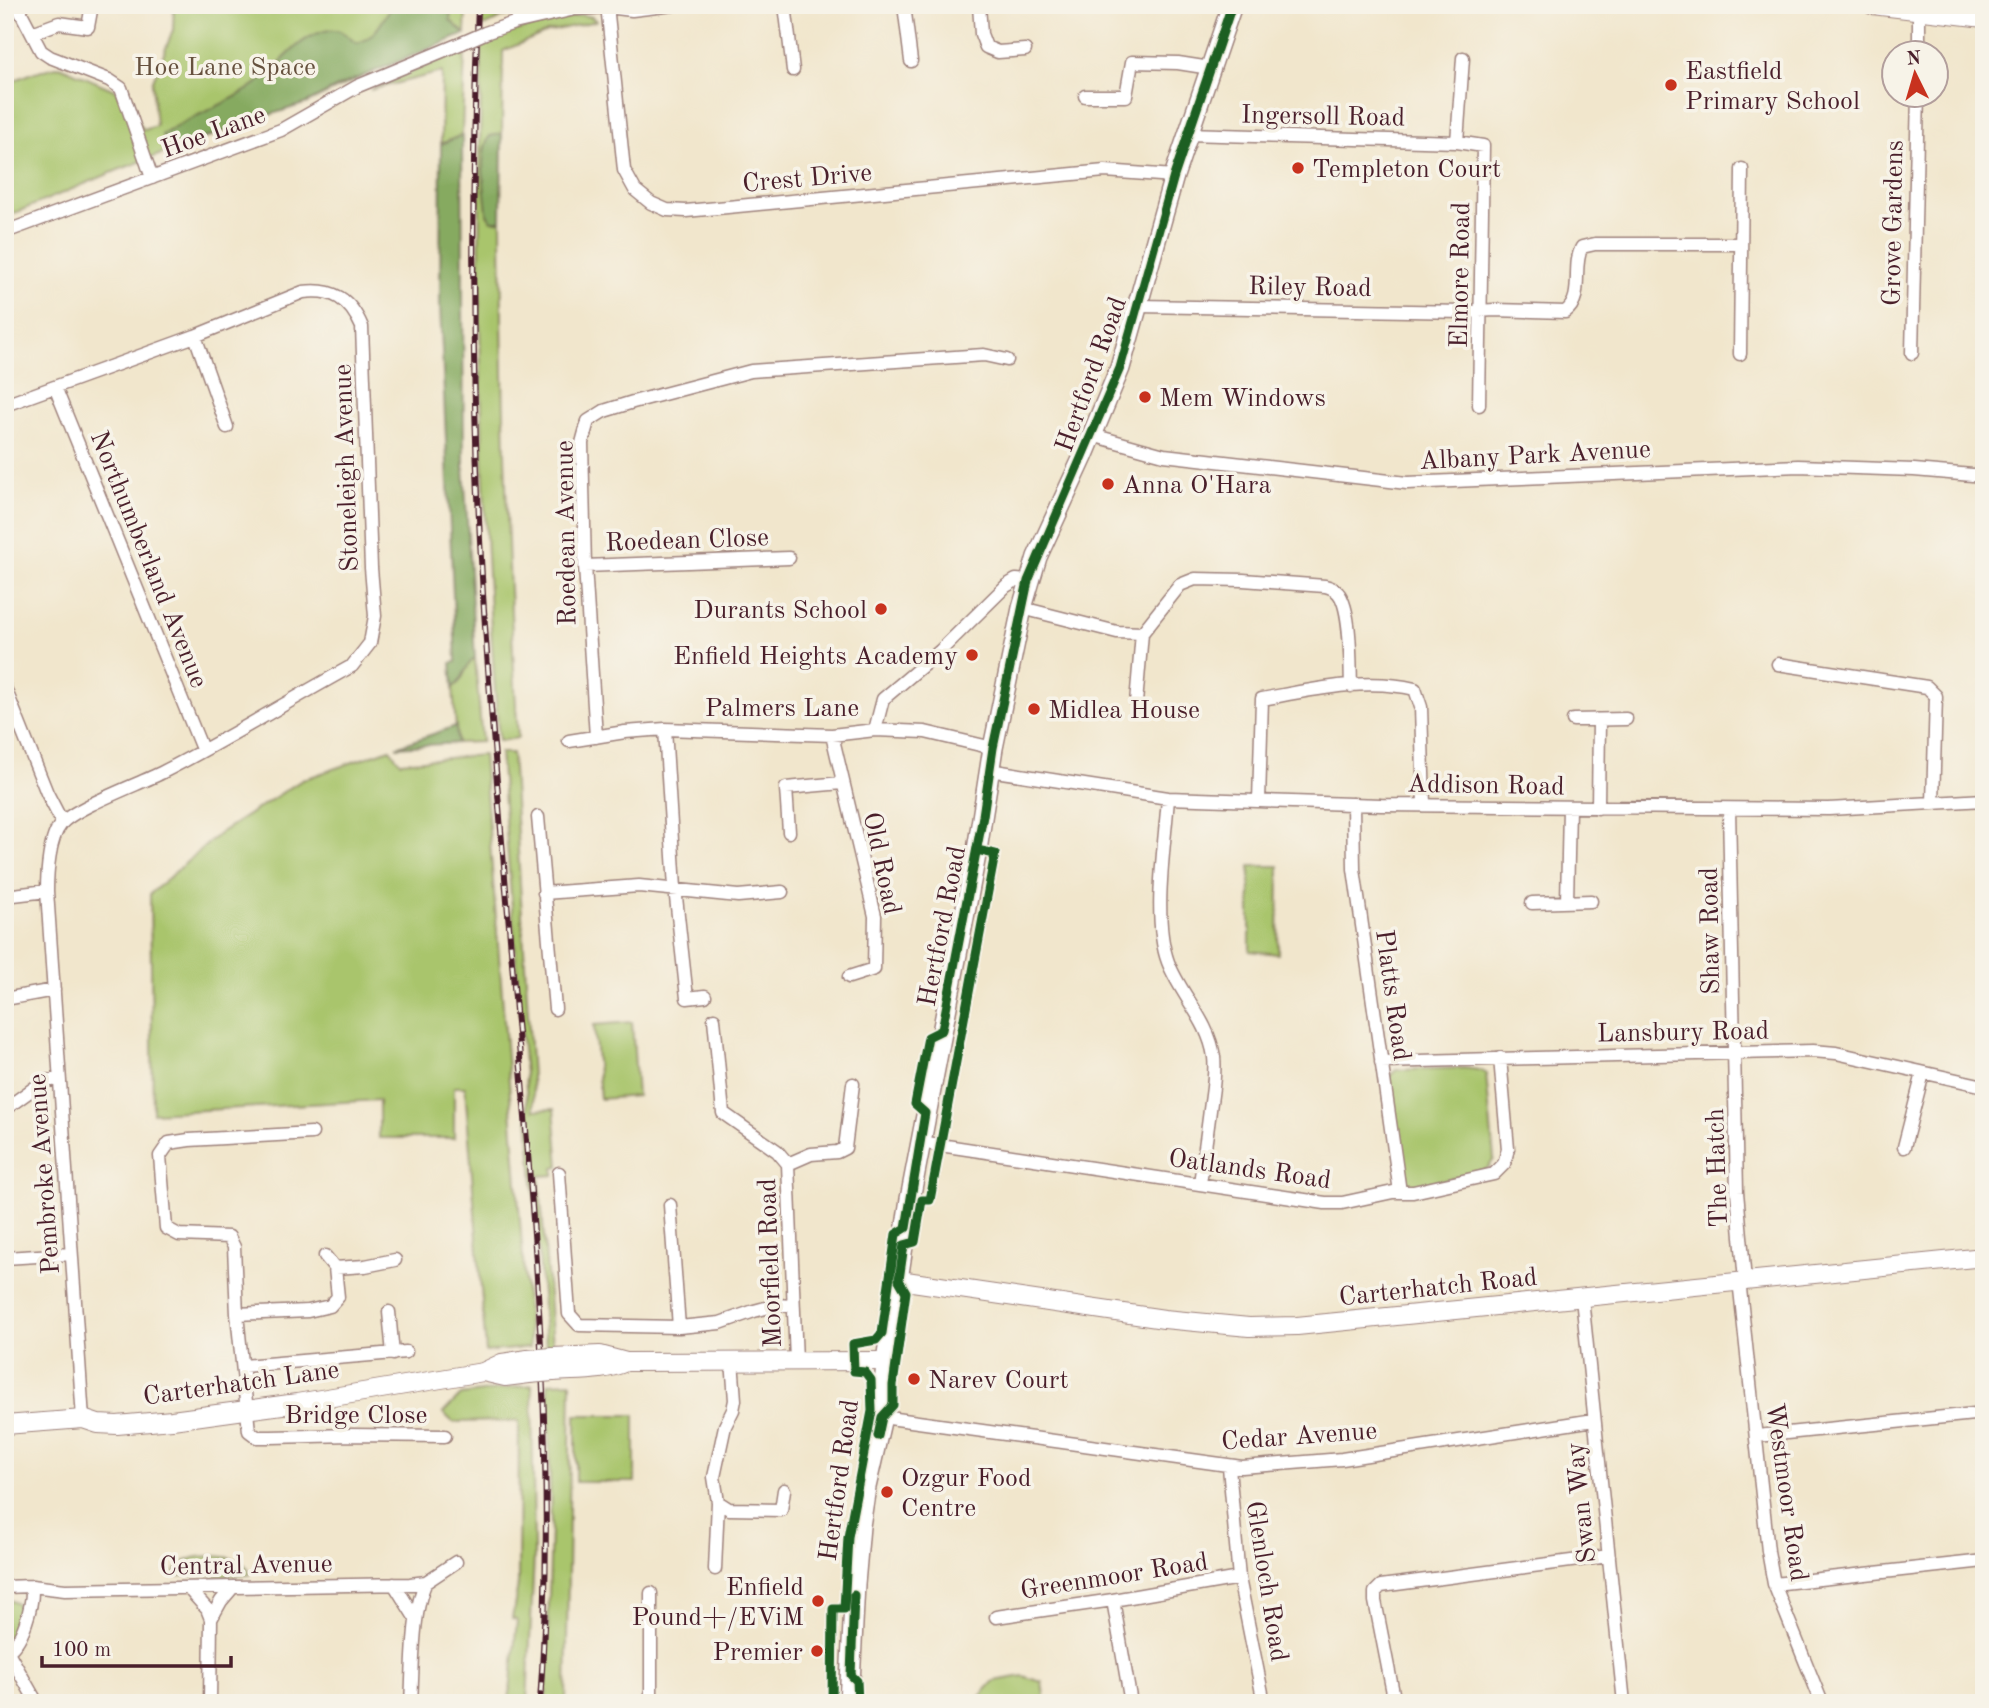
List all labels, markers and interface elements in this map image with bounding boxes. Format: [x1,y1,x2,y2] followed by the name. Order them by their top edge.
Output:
[1881,38,1951,108] north arrow
[1906,49,1922,70] text: N
[134,55,316,81] park label: Hoe Lane Space
[1685,59,1860,115] place label: Eastfield Primary School
[1663,77,1679,93] marker: Eastfield Primary School
[158,102,269,164] street label: Hoe Lane
[1241,103,1405,131] street label: Ingersoll Road
[1880,140,1908,306] street label: Grove Gardens
[1312,157,1501,183] place label: Templeton Court
[741,160,873,198] street label: Crest Drive
[1290,160,1306,176] marker: Templeton Court
[1447,202,1475,348] street label: Elmore Road
[1248,274,1372,302] street label: Riley Road
[1052,294,1132,456] street label: Hertford Road
[330,363,364,572] street label: Stoneleigh Avenue
[1159,386,1326,412] place label: Mem Windows
[1137,389,1153,405] marker: Mem Windows
[85,428,212,692] street label: Northumberland Avenue
[1419,437,1651,475] street label: Albany Park Avenue
[552,440,582,626] street label: Roedean Avenue
[1122,473,1272,499] place label: Anna O'Hara
[1100,476,1116,492] marker: Anna O'Hara
[605,525,769,557] street label: Roedean Close
[693,598,867,624] place label: Durants School
[873,601,889,617] marker: Durants School
[673,644,958,670] place label: Enfield Heights Academy
[964,647,980,663] marker: Enfield Heights Academy
[705,696,859,722] street label: Palmers Lane
[1048,698,1200,724] place label: Midlea House
[1026,701,1042,717] marker: Midlea House
[1407,772,1565,800] street label: Addison Road
[858,810,905,917] street label: Old Road
[915,844,971,1009] street label: Hertford Road
[1697,867,1725,995] street label: Shaw Road
[1370,928,1414,1063] street label: Platts Road
[1597,1018,1769,1048] street label: Lansbury Road
[25,1073,65,1275] street label: Pembroke Avenue
[1703,1108,1733,1228] street label: The Hatch
[1167,1146,1333,1194] street label: Oatlands Road
[755,1178,787,1348] street label: Moorfield Road
[1338,1265,1539,1311] street label: Carterhatch Road
[142,1357,341,1411] street label: Carterhatch Lane
[928,1368,1069,1394] place label: Narev Court
[906,1371,922,1387] marker: Narev Court
[816,1398,864,1563] street label: Hertford Road
[1761,1401,1811,1583] street label: Westmoor Road
[284,1403,428,1429] street label: Bridge Close
[1220,1419,1378,1455] street label: Cedar Avenue
[1563,1441,1601,1565] street label: Swan Way
[901,1466,1032,1522] place label: Ozgur Food Centre
[879,1484,895,1500] marker: Ozgur Food Centre
[1240,1499,1292,1664] street label: Glenloch Road
[1019,1549,1210,1605] street label: Greenmoor Road
[159,1551,333,1581] street label: Central Avenue
[631,1575,804,1631] place label: Enfield Pound+/EViM
[810,1593,826,1609] marker: Enfield Pound+/EViM
[42,1624,231,1668] scale bar
[52,1640,111,1661] text: 100 m
[712,1640,803,1666] place label: Premier
[809,1643,825,1659] marker: Premier

